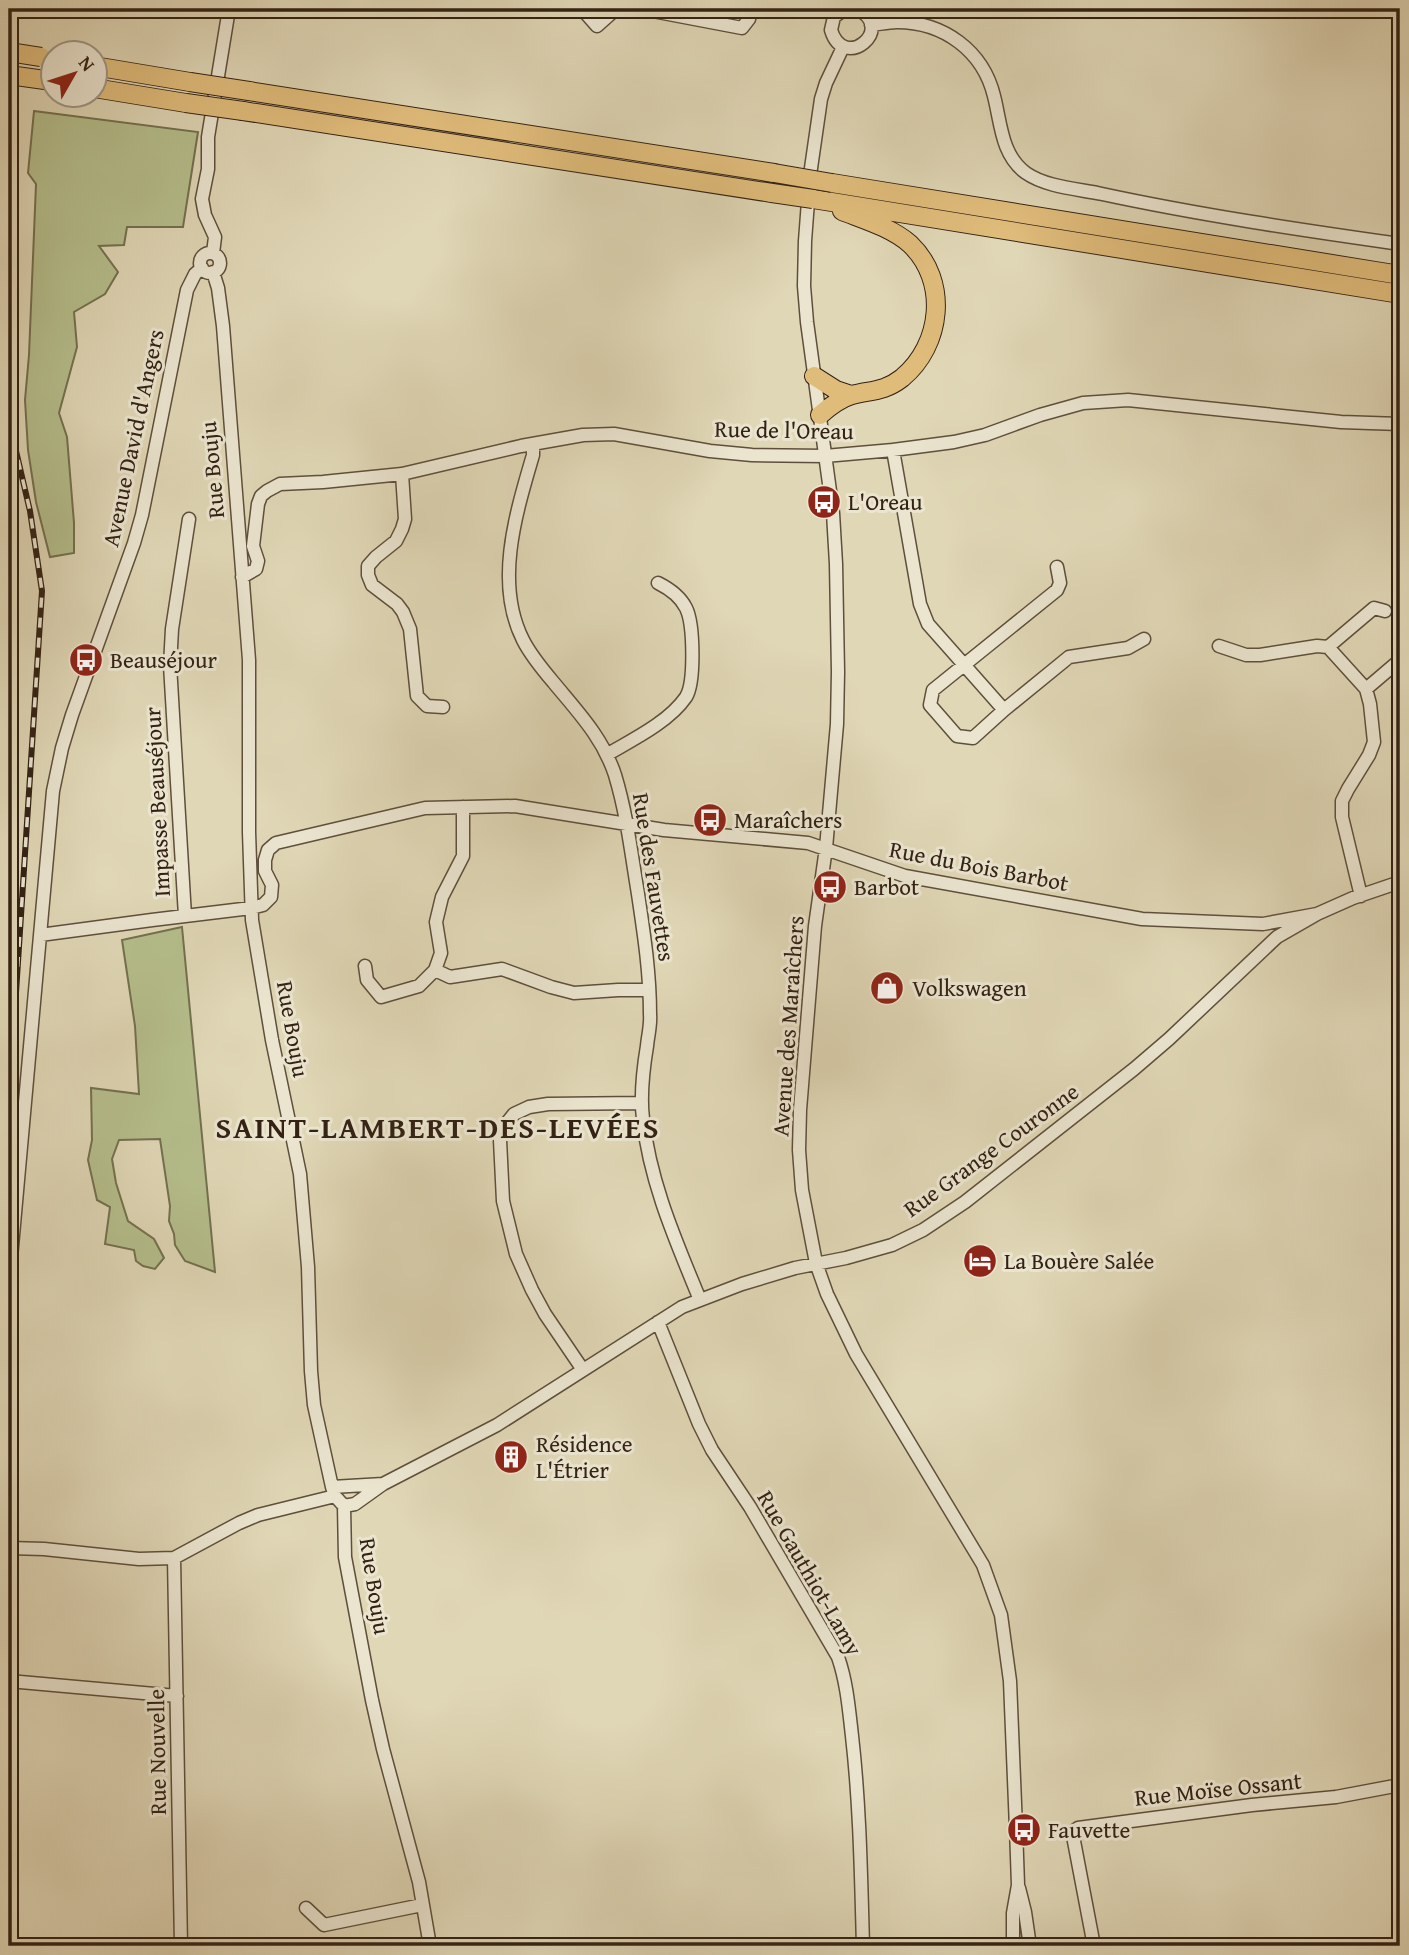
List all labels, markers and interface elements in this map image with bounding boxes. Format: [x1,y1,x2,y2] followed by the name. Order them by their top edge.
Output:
[38,38,108,108] north arrow
[72,50,102,77] text: N
[93,326,172,550] street label: Avenue David d'Angers
[714,412,854,447] street label: Rue de l'Oreau
[191,420,232,520] street label: Rue Bouju
[805,483,843,521] bus stop icon: L'Oreau
[848,485,923,518] place label: L'Oreau
[67,641,105,679] bus stop icon: Beauséjour
[110,643,217,676] place label: Beauséjour
[135,706,178,898] street label: Impasse Beauséjour
[625,790,684,964] street label: Rue des Fauvettes
[691,801,729,839] bus stop icon: Maraîchers
[734,803,842,836] place label: Maraîchers
[887,835,1071,897] street label: Rue du Bois Barbot
[811,868,849,906] bus stop icon: Barbot
[854,873,919,901] place label: Barbot
[763,914,812,1138] street label: Avenue des Maraîchers
[868,969,906,1007] shop icon: Volkswagen
[912,971,1027,1004] place label: Volkswagen
[269,978,318,1080] street label: Rue Bouju
[896,1075,1085,1225] street label: Rue Grange Couronne
[215,1105,661,1149] district label: SAINT-LAMBERT-DES-LEVÉES
[961,1242,999,1280] hotel icon: La Bouère Salée
[1004,1244,1154,1277] place label: La Bouère Salée
[536,1427,633,1486] place label: Résidence L'Étrier
[492,1438,530,1476] building icon: Résidence L'Étrier
[750,1484,871,1662] street label: Rue Gauthiot-Lamy
[352,1535,399,1637] street label: Rue Bouju
[139,1689,174,1815] street label: Rue Nouvelle
[1133,1763,1303,1814] street label: Rue Moïse Ossant
[1005,1811,1043,1849] bus stop icon: Fauvette
[1048,1813,1130,1846] place label: Fauvette

